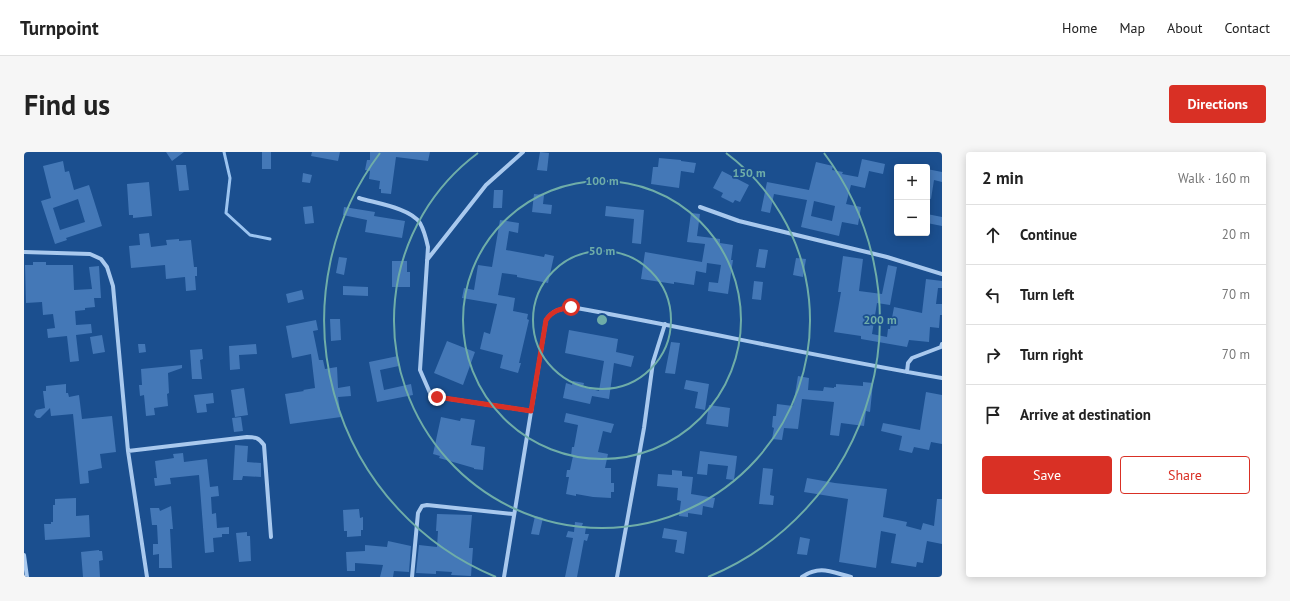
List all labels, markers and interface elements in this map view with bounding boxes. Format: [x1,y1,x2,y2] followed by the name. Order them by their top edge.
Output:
[20,16,99,40] text: Turnpoint
[1062,19,1097,37] text: Home
[1119,19,1145,37] text: Map
[1167,19,1203,37] text: About
[1225,19,1270,37] text: Contact
[1169,85,1266,123] button: Directions
[24,86,110,123] text: Find us
[894,164,930,236] map controls
[894,164,930,200] button: +
[732,165,766,180] text: 150 m
[982,167,1023,189] text: 2 min
[1178,170,1250,187] text: Walk · 160 m
[585,173,619,188] text: 100 m
[894,200,930,236] button: −
[982,224,1004,246] icon: ahead
[1020,225,1077,244] text: Continue
[1222,226,1250,243] text: 20 m
[589,243,615,258] text: 50 m
[982,284,1004,306] icon: left
[1020,285,1074,304] text: Turn left
[1222,286,1250,303] text: 70 m
[562,298,580,316] route start
[863,312,897,327] text: 200 m
[595,313,609,327] centre of rings
[982,344,1004,366] icon: right
[1020,345,1083,364] text: Turn right
[1222,346,1250,363] text: 70 m
[428,388,446,406] route end
[982,404,1004,426] icon: arrive
[1020,405,1151,424] text: Arrive at destination
[982,456,1112,494] button: Save
[1120,456,1250,494] button: Share

